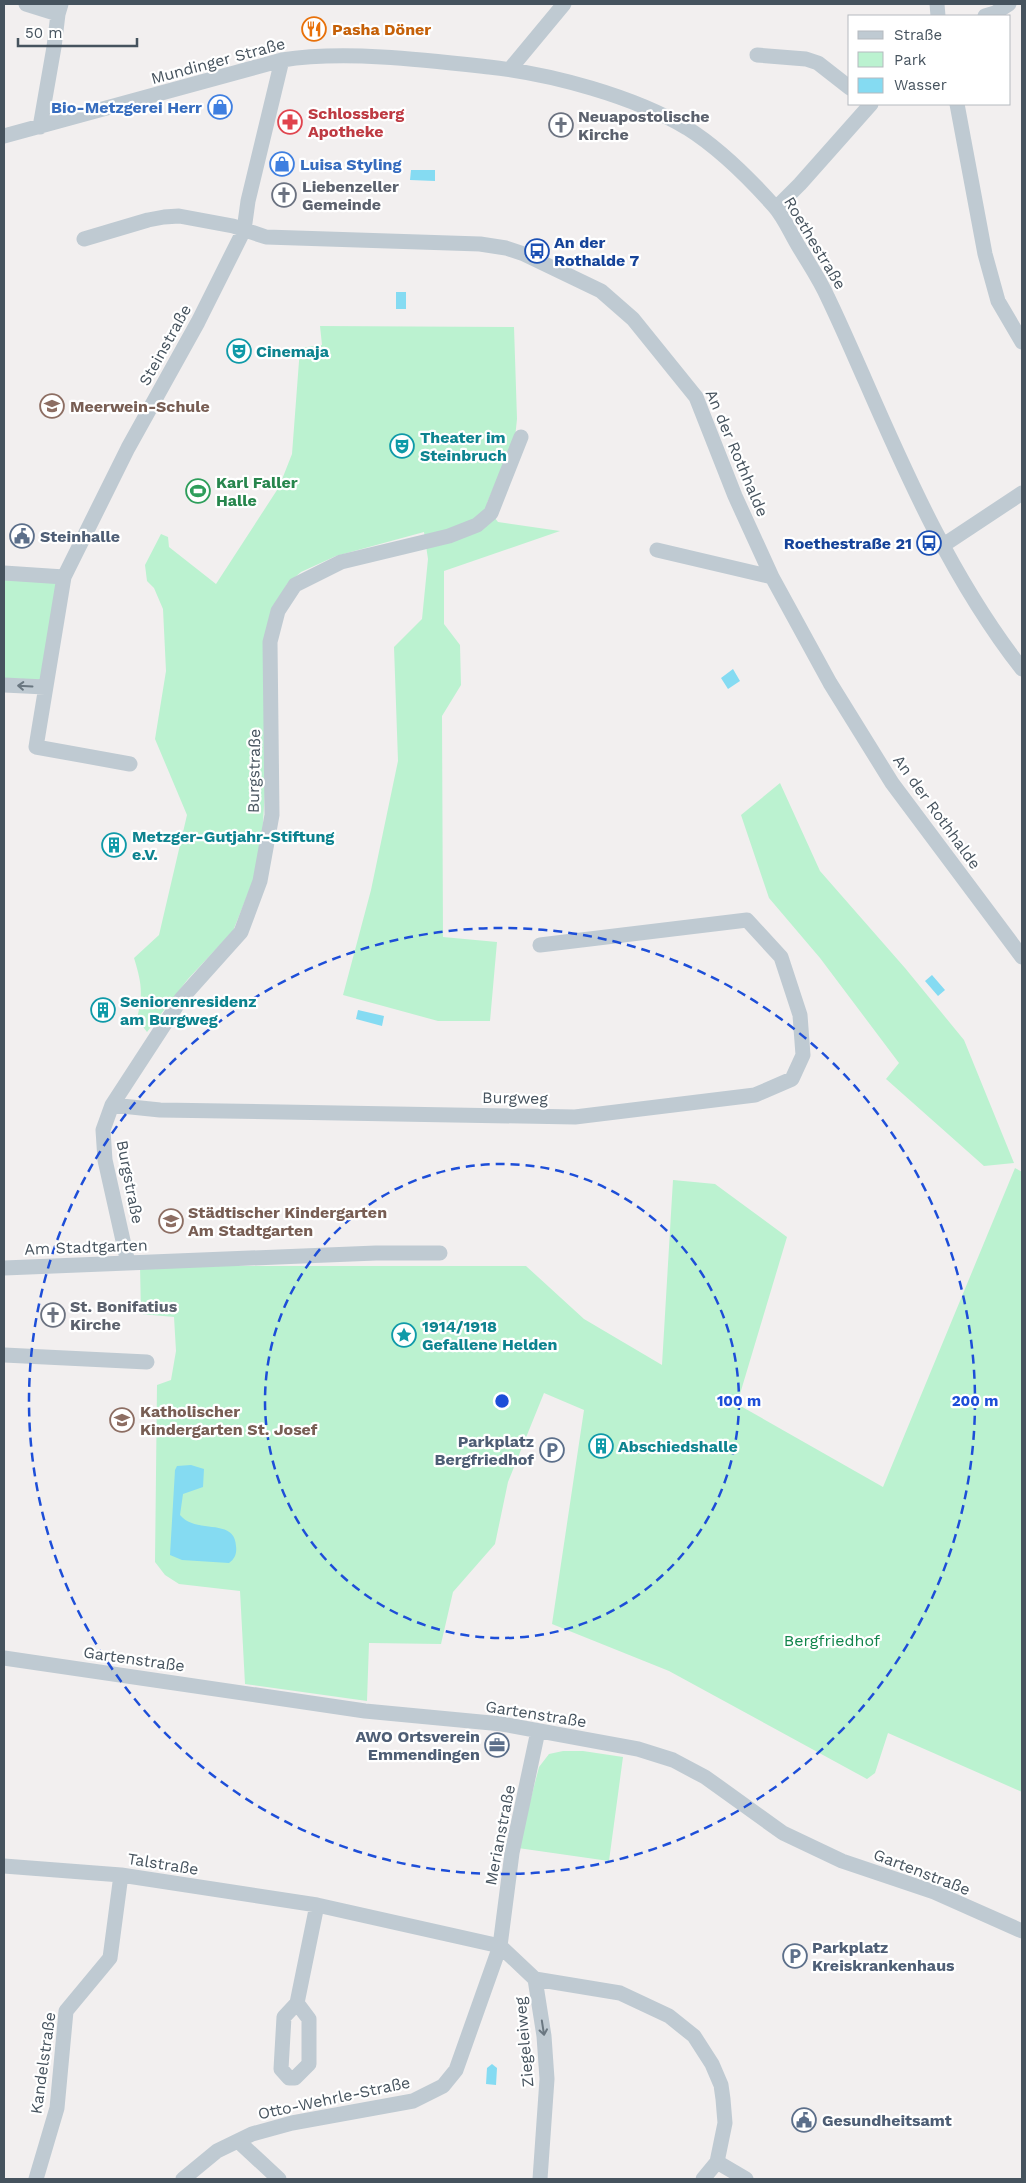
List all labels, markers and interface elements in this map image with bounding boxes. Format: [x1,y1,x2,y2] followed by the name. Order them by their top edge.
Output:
[18,15,136,47] scale bar
[848,15,1011,105] legend
[301,16,327,42] restaurant icon: Pasha Döner
[332,20,431,39] place label: Pasha Döner
[25,24,62,42] text: 50 m
[894,26,942,44] text: Straße
[149,34,287,88] street label: Mundinger Straße
[894,51,927,69] text: Park
[894,76,947,94] text: Wasser
[207,94,233,120] shop icon: Bio-Metzgerei Herr
[51,98,202,117] place label: Bio-Metzgerei Herr
[308,104,404,141] place label: Schlossberg Apotheke
[578,107,710,144] place label: Neuapostolische Kirche
[277,109,303,135] pharmacy icon: Schlossberg Apotheke
[548,112,574,138] church icon: Neuapostolische Kirche
[269,151,295,177] shop icon: Luisa Styling
[300,155,401,174] place label: Luisa Styling
[302,177,399,214] place label: Liebenzeller Gemeinde
[271,182,297,208] church icon: Liebenzeller Gemeinde
[780,193,850,293] street label: Roethestraße
[554,233,639,270] place label: An der Rothalde 7
[524,238,550,264] bus stop icon: An der Rothalde 7
[135,301,195,389] street label: Steinstraße
[226,338,252,364] theatre icon: Cinemaja
[256,342,330,361] place label: Cinemaja
[702,387,772,519] street label: An der Rothhalde
[39,393,65,419] school or university icon: Meerwein-Schule
[70,397,210,416] place label: Meerwein-Schule
[420,428,507,465] place label: Theater im Steinbruch
[389,433,415,459] theatre icon: Theater im Steinbruch
[216,473,298,510] place label: Karl Faller Halle
[185,478,211,504] sports icon: Karl Faller Halle
[9,523,35,549] public building icon: Steinhalle
[40,527,120,546] place label: Steinhalle
[916,530,942,556] bus stop icon: Roethestraße 21
[784,534,912,553] place label: Roethestraße 21
[17,682,33,691] one-way arrow
[244,729,264,813] street label: Burgstraße
[889,751,985,873] street label: An der Rothhalde
[132,827,334,864] place label: Metzger-Gutjahr-Stiftung e.V.
[101,832,127,858] building icon: Metzger-Gutjahr-Stiftung e.V.
[120,992,256,1029] place label: Seniorenresidenz am Burgweg
[90,997,116,1023] building icon: Seniorenresidenz am Burgweg
[482,1088,548,1108] street label: Burgweg
[113,1139,147,1225] street label: Burgstraße
[188,1203,387,1240] place label: Städtischer Kindergarten Am Stadtgarten
[158,1208,184,1234] school or university icon: Städtischer Kindergarten Am Stadtgarten
[24,1235,148,1259] street label: Am Stadtgarten
[70,1297,178,1334] place label: St. Bonifatius Kirche
[40,1302,66,1328] church icon: St. Bonifatius Kirche
[422,1317,558,1354] place label: 1914/1918 Gefallene Helden
[391,1322,417,1348] place icon: 1914/1918 Gefallene Helden
[493,1392,511,1410] centre of rings
[717,1392,761,1410] text: 100 m
[952,1392,998,1410] text: 200 m
[140,1402,318,1439] place label: Katholischer Kindergarten St. Josef
[109,1407,135,1433] school or university icon: Katholischer Kindergarten St. Josef
[435,1432,534,1469] place label: Parkplatz Bergfriedhof
[588,1433,614,1459] building icon: Abschiedshalle
[539,1437,565,1463] parking icon: Parkplatz Bergfriedhof
[618,1437,738,1456] place label: Abschiedshalle
[784,1631,881,1650] park label: Bergfriedhof
[82,1642,186,1676] street label: Gartenstraße
[484,1697,588,1731] street label: Gartenstraße
[355,1727,480,1764] place label: AWO Ortsverein Emmendingen
[484,1732,510,1758] office icon: AWO Ortsverein Emmendingen
[481,1783,519,1887] street label: Merianstraße
[871,1845,973,1899] street label: Gartenstraße
[126,1849,200,1879] street label: Talstraße
[812,1938,955,1975] place label: Parkplatz Kreiskrankenhaus
[782,1943,808,1969] parking icon: Parkplatz Kreiskrankenhaus
[511,1996,537,2088] street label: Ziegeleiweg
[26,2011,60,2115] street label: Kandelstraße
[538,2019,548,2035] one-way arrow
[256,2073,412,2123] street label: Otto-Wehrle-Straße
[791,2107,817,2133] public building icon: Gesundheitsamt
[822,2111,952,2130] place label: Gesundheitsamt

